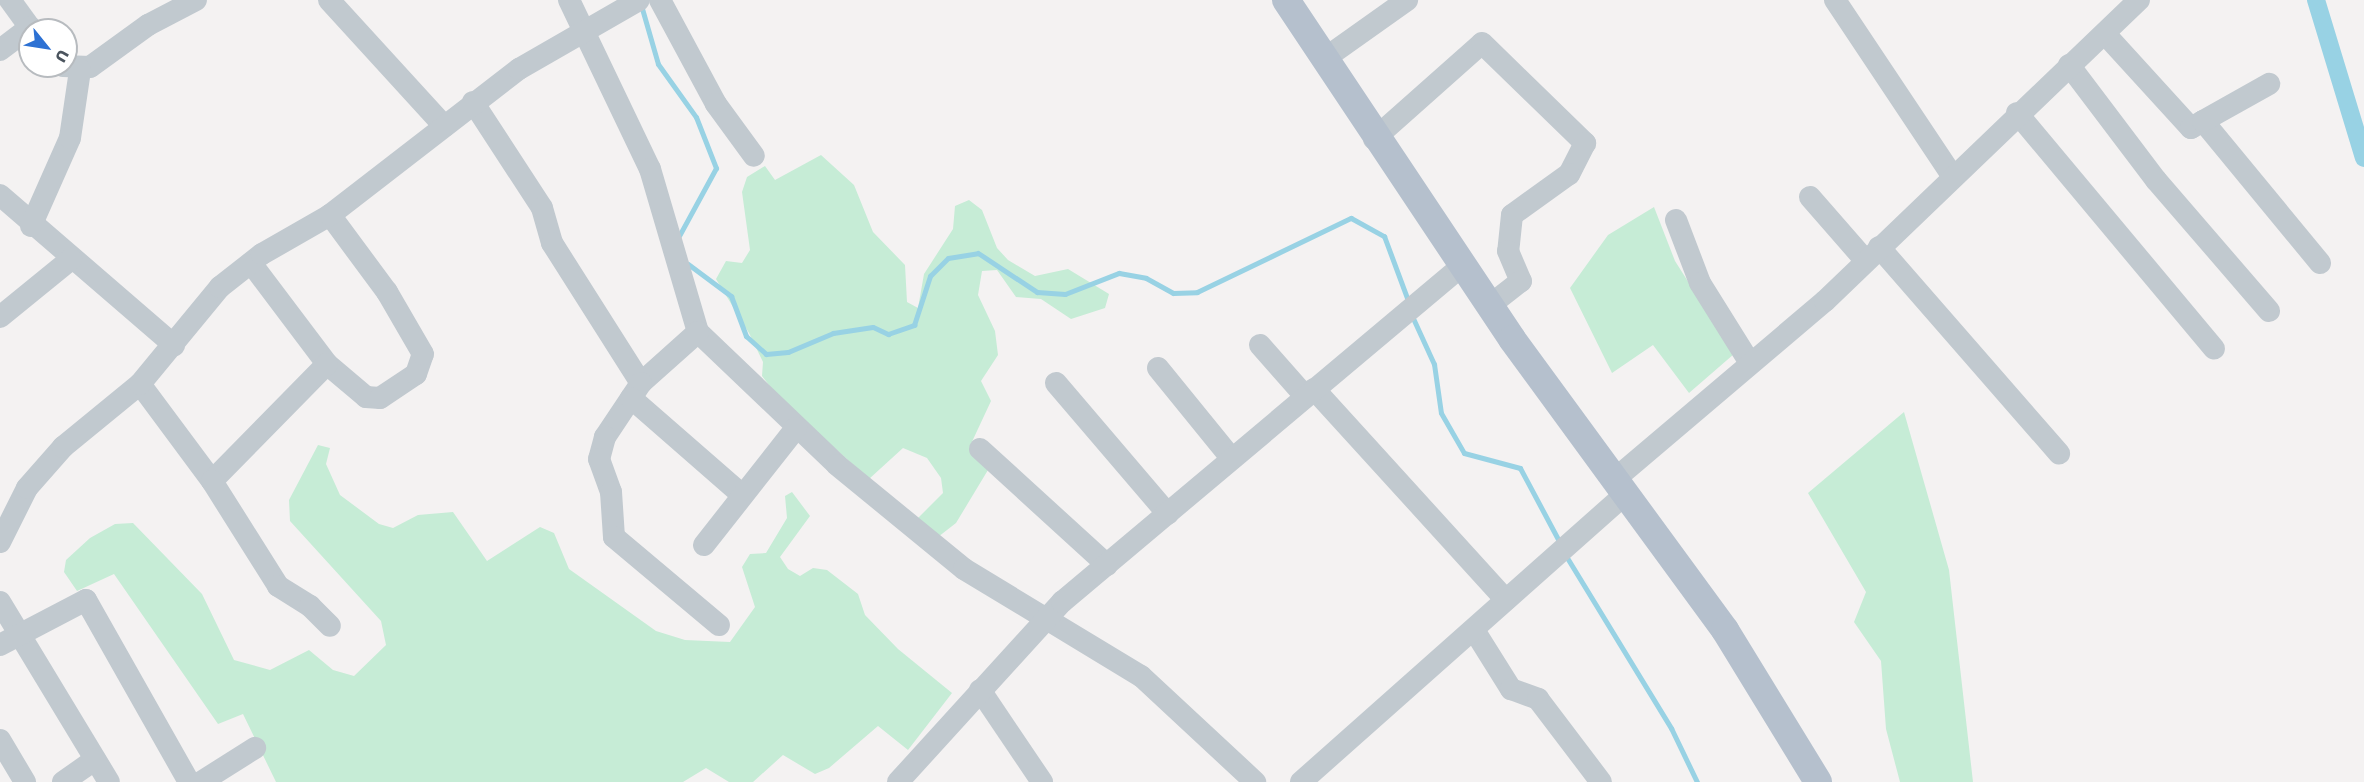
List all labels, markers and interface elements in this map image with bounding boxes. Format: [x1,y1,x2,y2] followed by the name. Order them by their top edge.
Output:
[18,18,78,78] north arrow
[51,47,73,66] text: U

